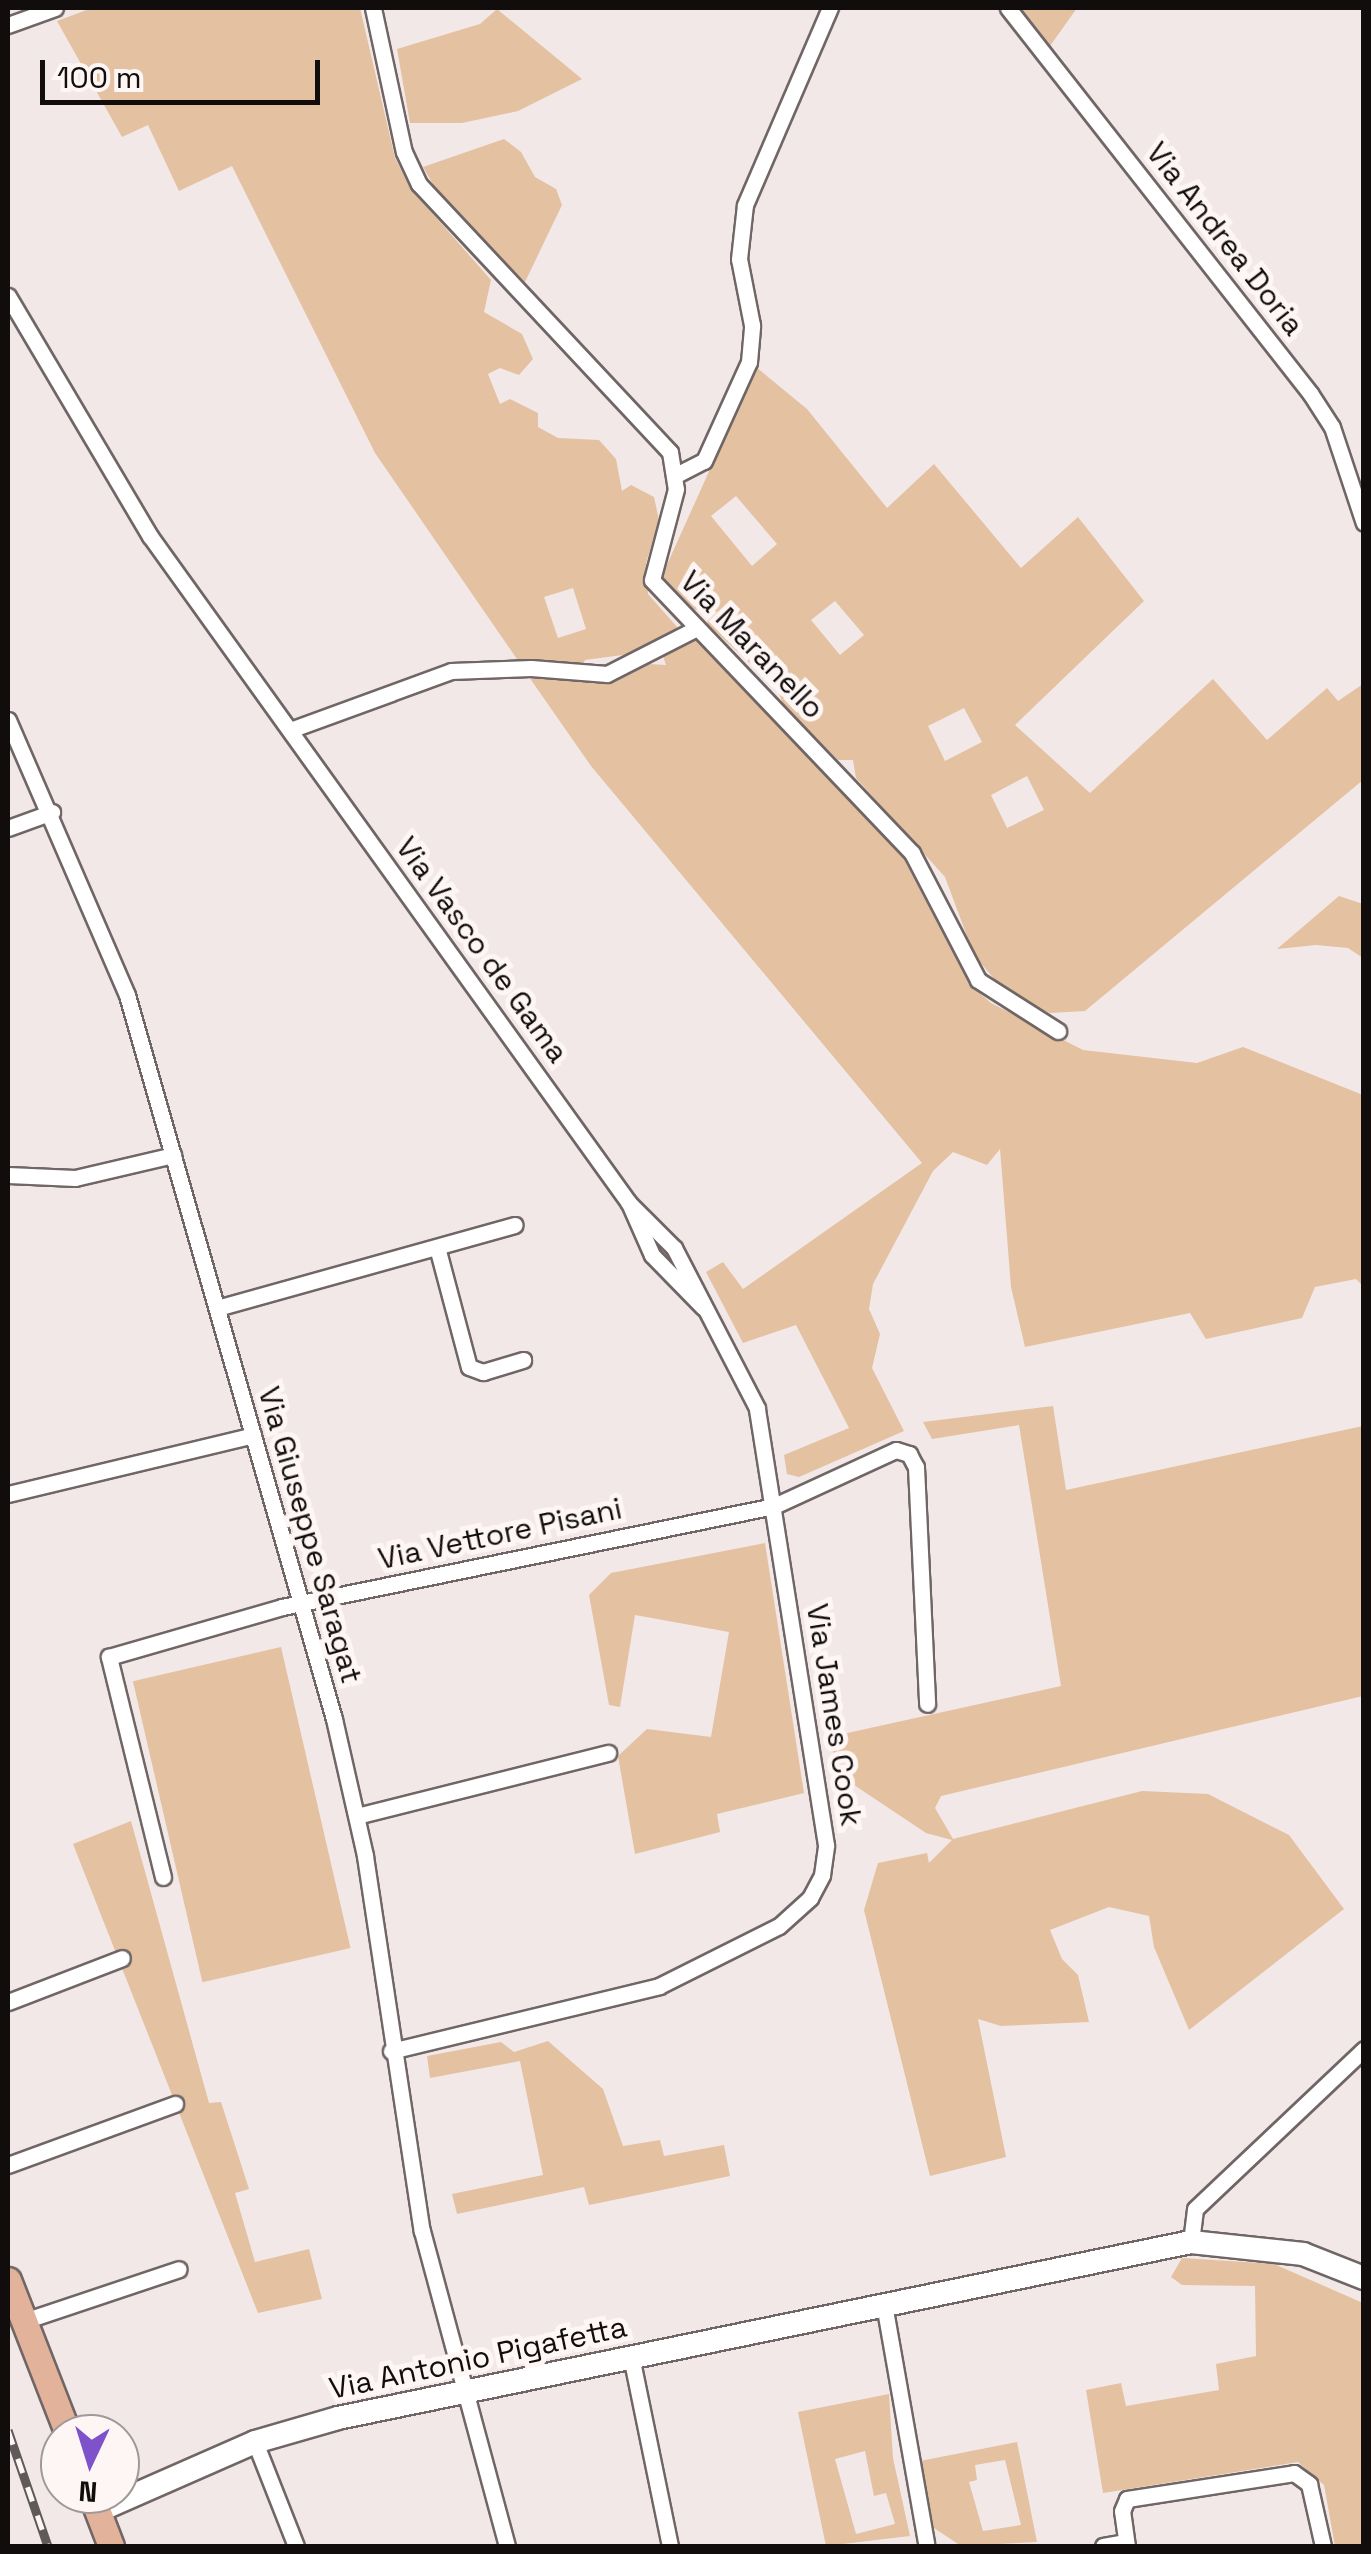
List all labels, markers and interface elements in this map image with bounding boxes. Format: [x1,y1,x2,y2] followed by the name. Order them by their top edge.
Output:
[45,40,325,102] scale bar
[57,58,142,97] text: 100 m
[1138,135,1312,343] street label: Via Andrea Doria
[673,564,831,726] street label: Via Maranello
[388,830,576,1070] street label: Via Vasco de Gama
[250,1383,370,1687] street label: Via Giuseppe Saragat
[375,1491,625,1577] street label: Via Vettore Pisani
[799,1601,869,1829] street label: Via James Cook
[326,2309,630,2407] street label: Via Antonio Pigafetta
[40,2414,140,2514] north arrow
[77,2473,99,2511] text: N

